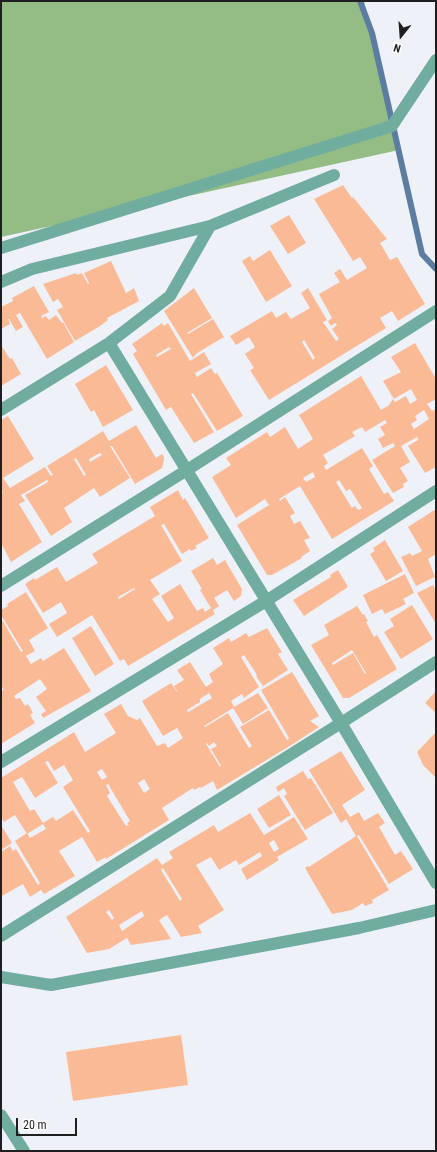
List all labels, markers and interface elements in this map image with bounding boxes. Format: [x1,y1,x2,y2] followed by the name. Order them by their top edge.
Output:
[381,16,421,56] north arrow
[392,41,402,55] text: N
[18,1110,79,1136] scale bar
[23,1118,47,1132] text: 20 m

